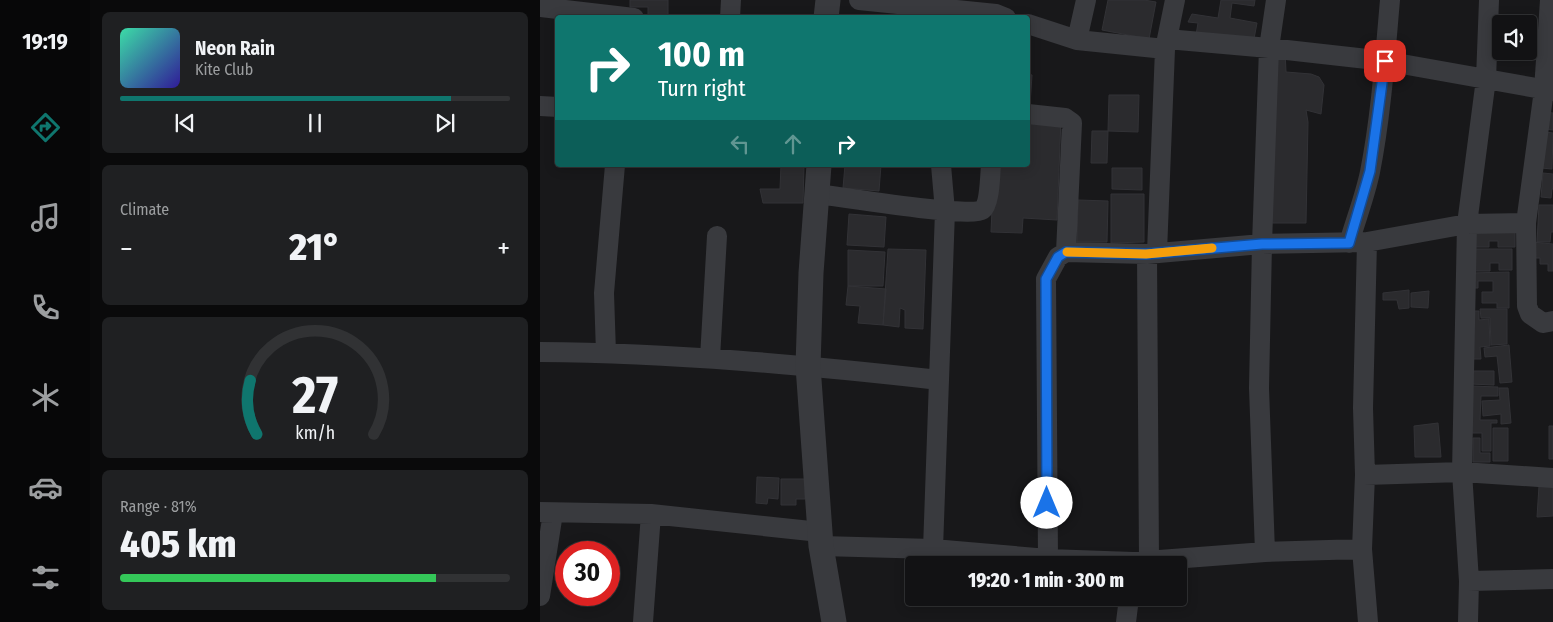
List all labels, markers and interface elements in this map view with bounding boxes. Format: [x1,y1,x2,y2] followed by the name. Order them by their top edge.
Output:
[1492,15,1537,60] map controls
[1492,15,1537,60] button: sound
[22,28,68,55] text: 19:19
[658,33,745,75] text: 100 m
[575,35,640,100] icon: right
[195,37,275,60] text: Neon Rain
[1364,40,1406,82] pin
[1371,47,1399,75] icon: arrive
[195,60,253,79] text: Kite Club
[658,75,746,102] text: Turn right
[171,109,199,137] icon: previous
[301,109,329,137] icon: pause
[431,109,459,137] icon: next
[28,110,63,145] icon: directions
[726,130,754,158] icon: left
[779,130,807,158] icon: ahead
[832,130,860,158] icon: right
[28,200,63,235] icon: music
[120,200,169,219] text: Climate
[289,224,341,270] text: 21°
[120,232,133,265] text: −
[497,232,510,265] text: +
[28,290,63,325] icon: phone
[291,364,338,427] text: 27
[28,380,63,415] icon: climate
[295,422,335,444] text: km/h
[28,470,63,505] icon: car
[1020,476,1072,528] position arrow
[120,497,197,516] text: Range · 81%
[120,521,236,567] text: 405 km
[555,541,620,606] speed limit sign: 30
[28,560,63,595] icon: filters
[968,569,1124,592] text: 19:20 · 1 min · 300 m

